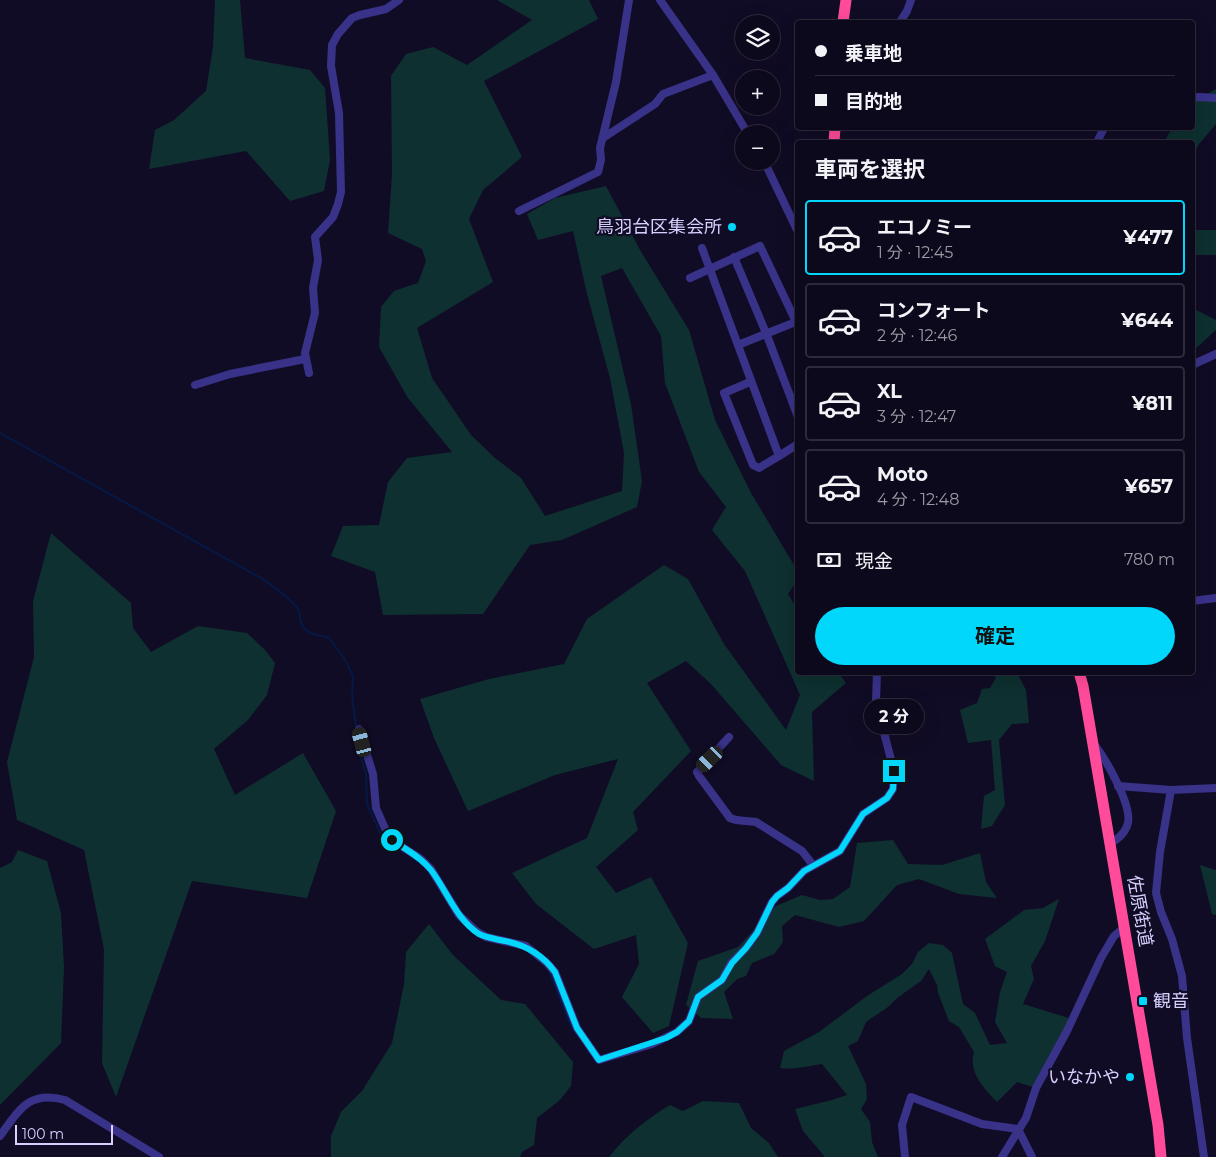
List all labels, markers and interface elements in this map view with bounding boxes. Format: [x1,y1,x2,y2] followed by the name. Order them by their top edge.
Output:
[735,15,780,170] map controls
[735,15,780,60] button: layers
[845,42,902,65] text: 乗車地
[735,70,780,115] button: +
[845,90,902,113] text: 目的地
[735,125,780,170] button: −
[815,156,925,183] text: 車両を選択
[817,215,862,260] icon: car
[596,216,722,238] place label: 鳥羽台区集会所
[877,216,972,239] text: エコノミー
[726,221,738,233] marker: 鳥羽台区集会所
[1123,226,1173,249] text: ¥477
[877,243,953,262] text: 1 分 · 12:45
[817,298,862,343] icon: car
[877,299,990,322] text: コンフォート
[1121,309,1173,332] text: ¥644
[877,326,957,345] text: 2 分 · 12:46
[877,380,902,403] text: XL
[817,381,862,426] icon: car
[1132,392,1173,415] text: ¥811
[877,407,956,426] text: 3 分 · 12:47
[877,463,928,486] text: Moto
[817,464,862,509] icon: car
[1124,475,1173,498] text: ¥657
[877,490,959,509] text: 4 分 · 12:48
[815,546,843,574] icon: cash
[855,550,893,573] text: 現金
[1124,550,1175,569] text: 780 m
[815,607,1175,665] button: 確定
[864,698,924,734] callout: 2 分
[879,707,909,726] text: 2 分
[350,726,373,758] car
[693,743,726,775] car
[883,760,905,782] route end
[381,829,403,851] route start
[1123,874,1157,948] street label: 佐原街道
[1153,990,1189,1012] place label: 観音
[1137,995,1149,1007] marker: 観音
[1048,1066,1120,1088] place label: いなかや
[1124,1071,1136,1083] marker: いなかや
[15,1122,112,1145] scale bar
[22,1125,64,1143] text: 100 m

